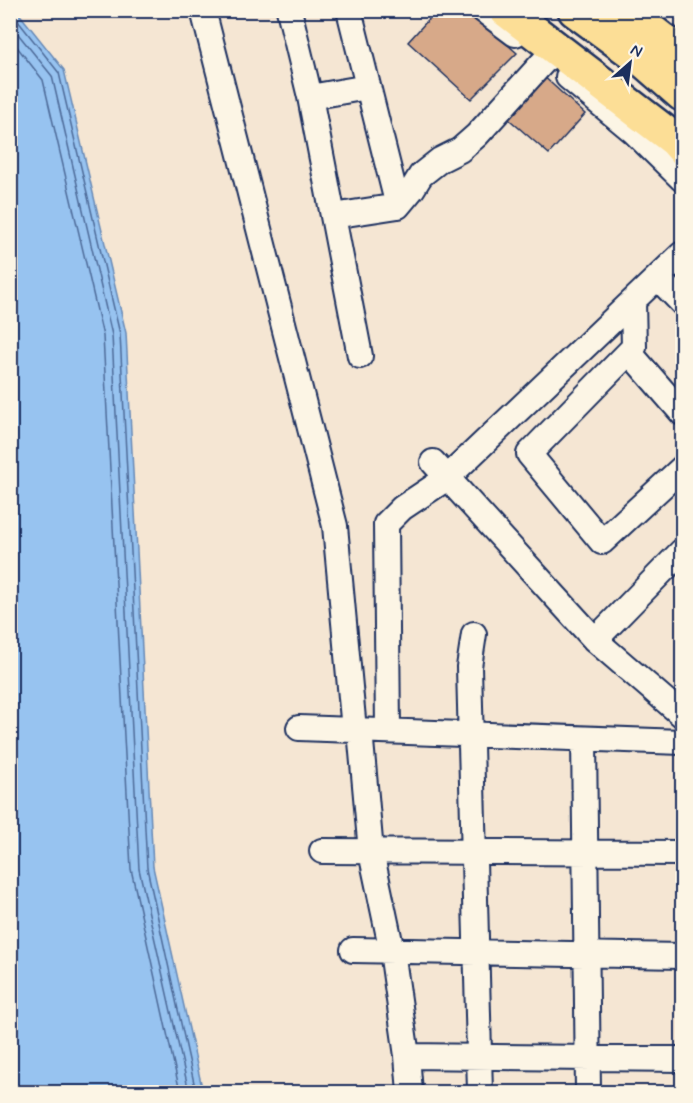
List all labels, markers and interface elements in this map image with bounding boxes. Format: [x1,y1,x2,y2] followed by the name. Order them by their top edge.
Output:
[600,33,660,93] north arrow
[627,39,646,63] text: N

